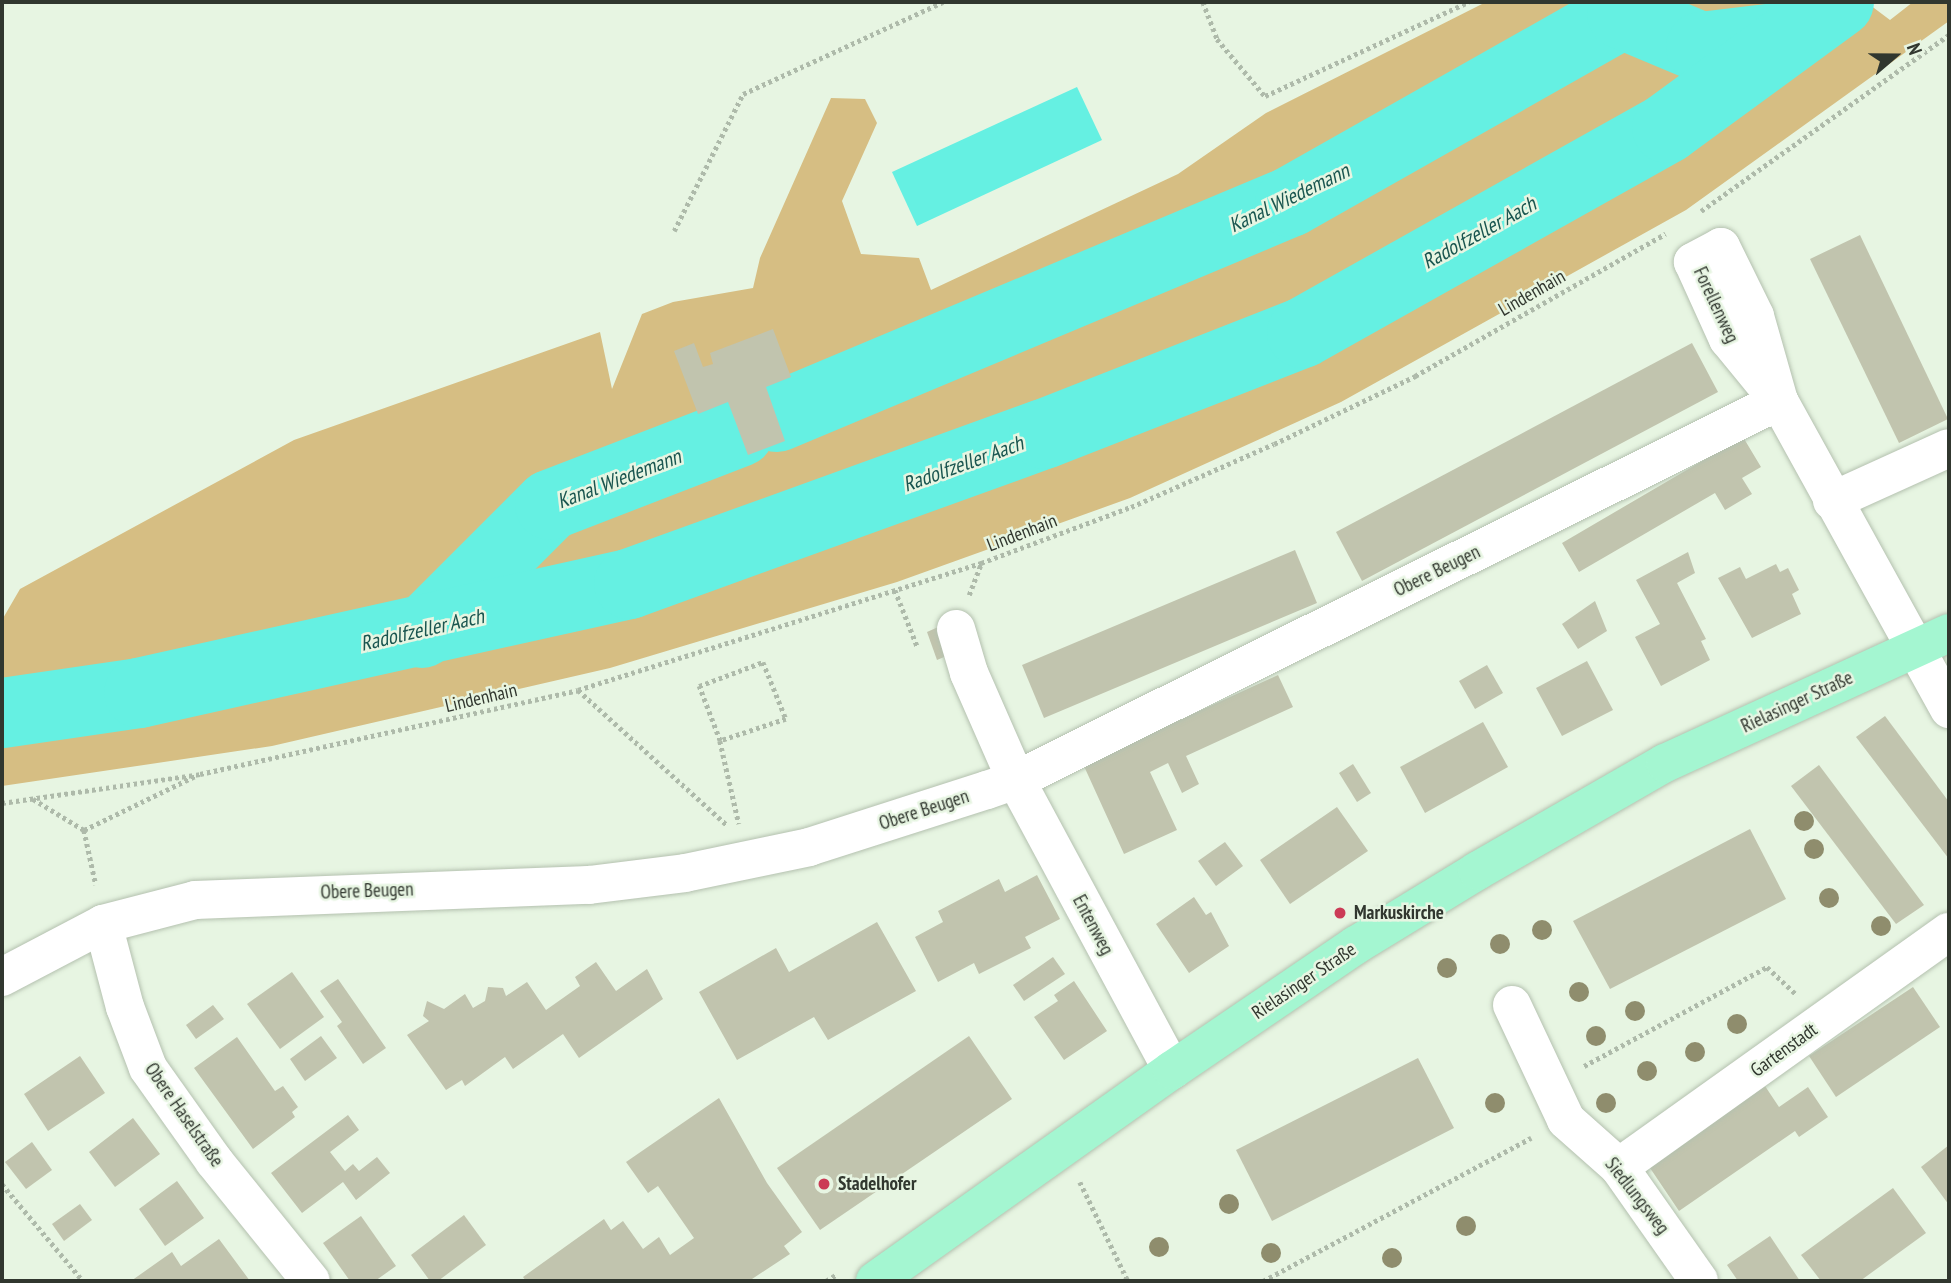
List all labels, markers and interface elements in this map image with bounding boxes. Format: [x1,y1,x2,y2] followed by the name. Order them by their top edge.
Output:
[1860,21,1930,91] north arrow
[1902,40,1928,58] text: N
[1225,158,1353,238] water label: Kanal Wiedemann
[1418,191,1540,275] water label: Radolfzeller Aach
[1689,263,1743,347] street label: Forellenweg
[1495,265,1569,321] street label: Lindenhain
[899,431,1027,497] water label: Radolfzeller Aach
[553,444,685,514] water label: Kanal Wiedemann
[984,509,1060,557] street label: Lindenhain
[1390,540,1484,602] street label: Obere Beugen
[357,603,487,657] water label: Radolfzeller Aach
[1738,666,1856,738] street label: Rielasinger Straße
[443,679,519,717] street label: Lindenhain
[876,785,972,835] street label: Obere Beugen
[320,878,414,904] street label: Obere Beugen
[1068,891,1118,959] street label: Entenweg
[1354,902,1444,924] place label: Markuskirche
[1332,905,1348,921] marker: Markuskirche
[1248,938,1360,1024] street label: Rielasinger Straße
[1746,1018,1822,1082] street label: Gartenstadt
[140,1059,228,1171] street label: Obere Haselstraße
[1600,1153,1674,1239] street label: Siedlungsweg
[838,1173,916,1195] place label: Stadelhofer
[816,1176,832,1192] marker: Stadelhofer

